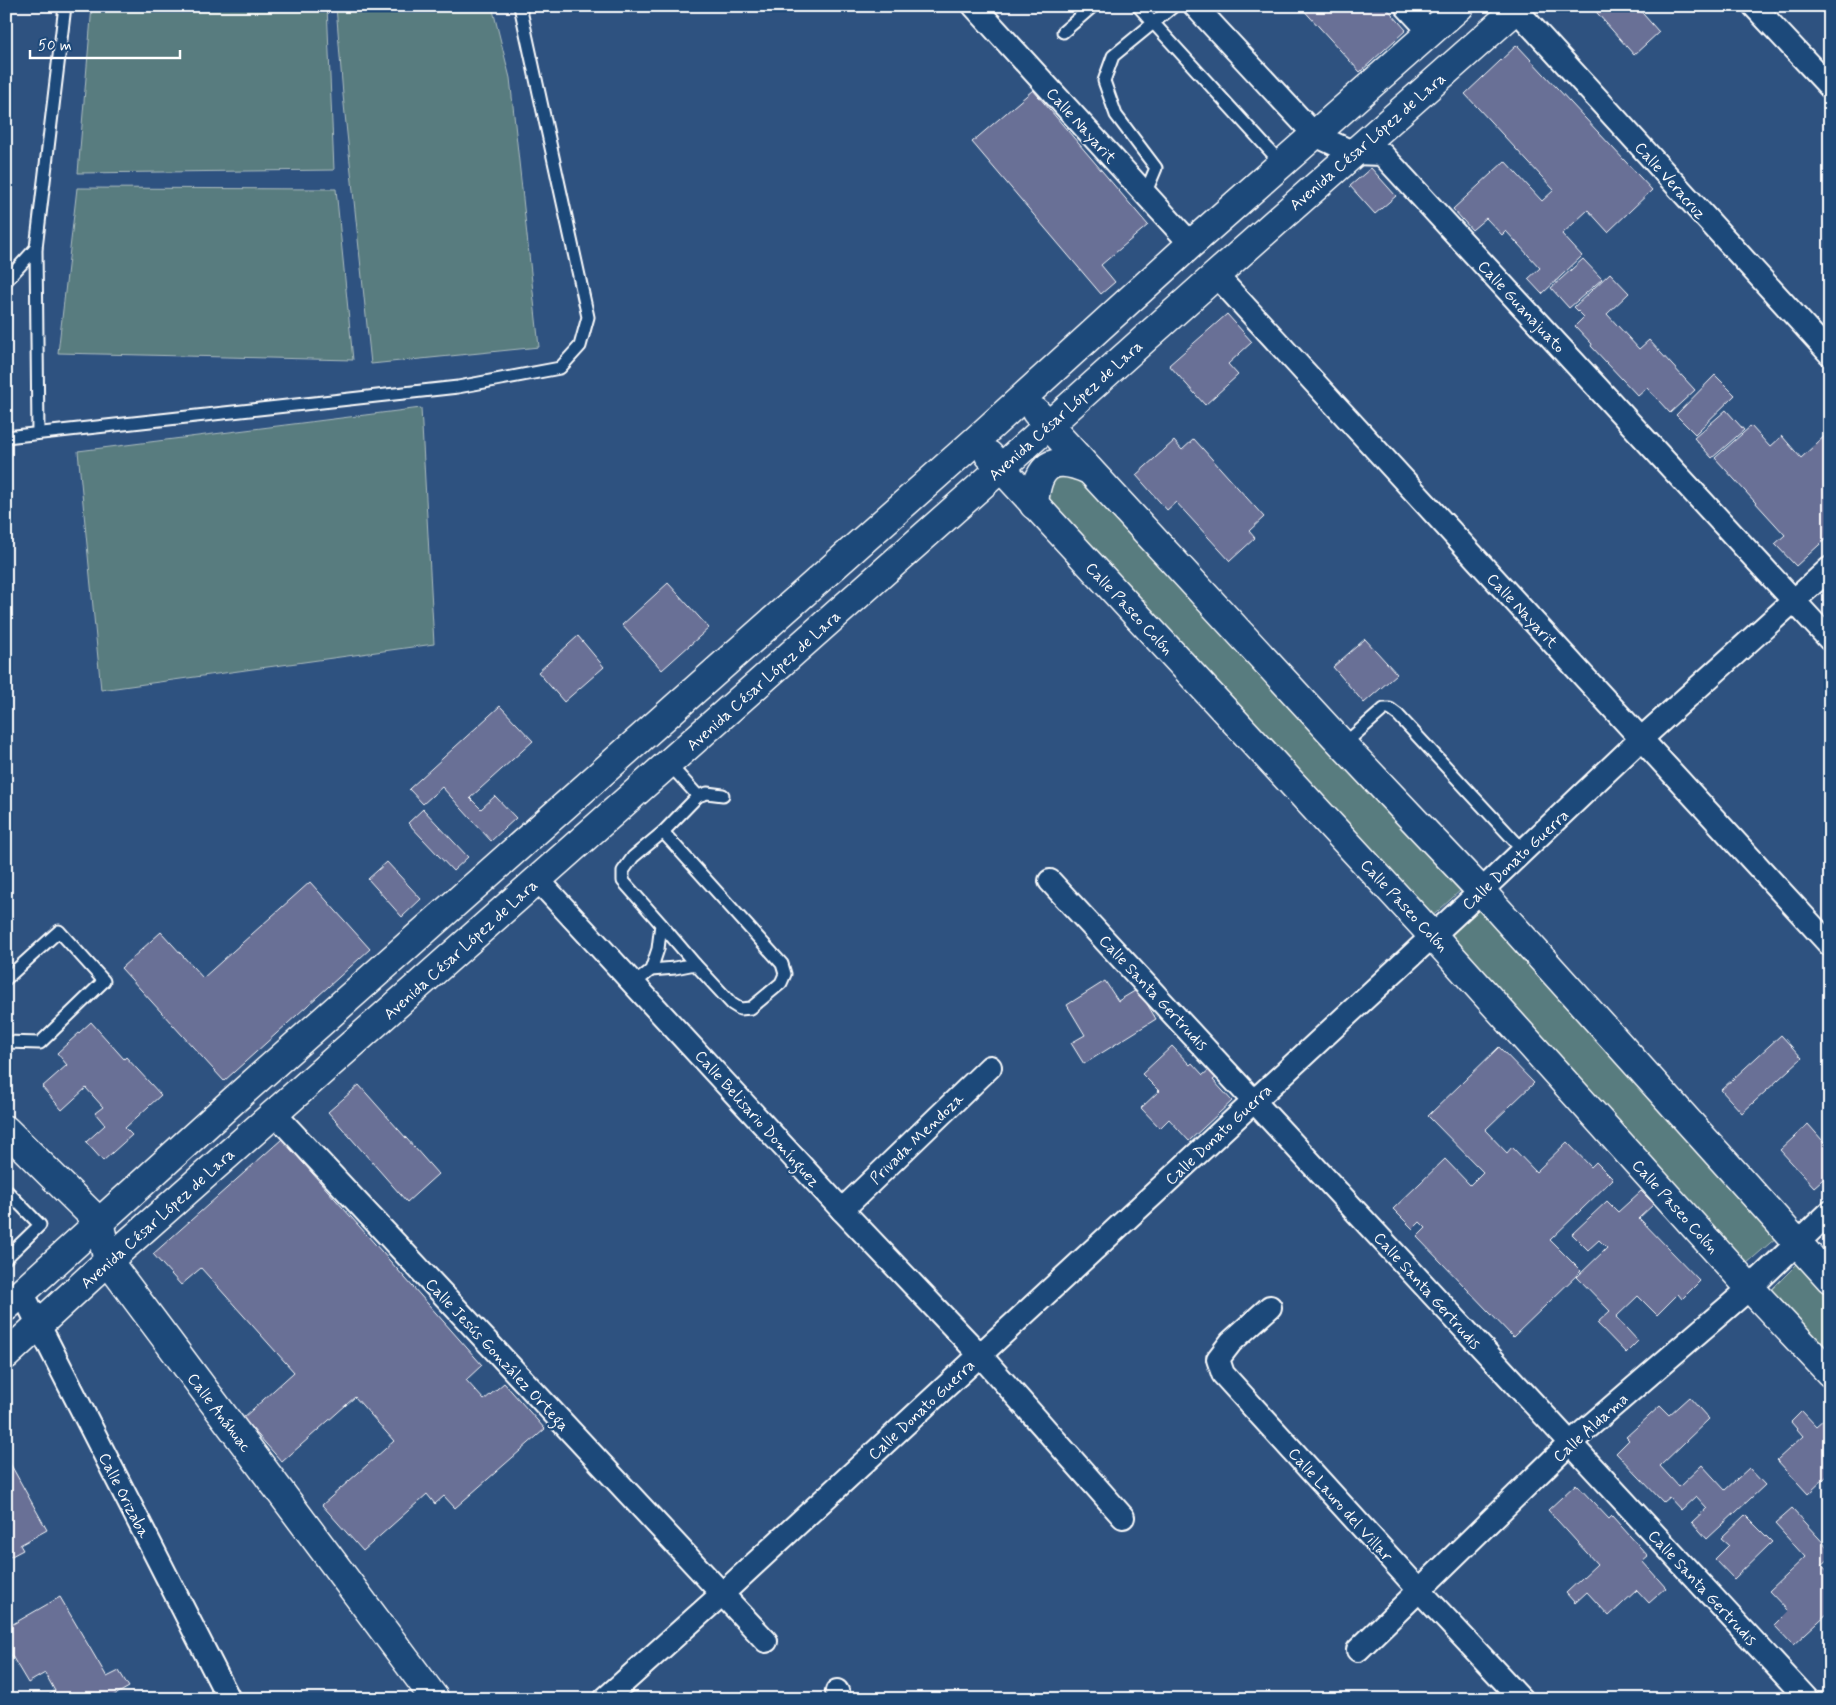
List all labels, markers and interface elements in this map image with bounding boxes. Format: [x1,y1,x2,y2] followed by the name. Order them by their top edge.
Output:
[30,28,180,60] scale bar
[38,36,72,56] text: 50 m
[1285,68,1451,216] street label: Avenida César López de Lara
[1041,83,1121,169] street label: Calle Nayarit
[1629,138,1711,225] street label: Calle Veracruz
[1473,256,1569,358] street label: Calle Guanajuato
[984,336,1148,486] street label: Avenida César López de Lara
[1080,558,1178,660] street label: Calle Paseo Colón
[1482,569,1563,654] street label: Calle Nayarit
[682,606,846,756] street label: Avenida César López de Lara
[1458,805,1574,915] street label: Calle Donato Guerra
[1355,855,1453,957] street label: Calle Paseo Colón
[379,875,543,1025] street label: Avenida César López de Lara
[1094,931,1212,1055] street label: Calle Santa Gertrudis
[689,1046,824,1193] street label: Calle Belisario Domínguez
[1161,1080,1277,1190] street label: Calle Donato Guerra
[866,1089,969,1189] street label: Privada Mendoza
[76,1144,240,1294] street label: Avenida César López de Lara
[1627,1155,1723,1259] street label: Calle Paseo Colón
[1369,1228,1485,1354] street label: Calle Santa Gertrudis
[420,1274,573,1437] street label: Calle Jesús González Ortega
[864,1355,980,1465] street label: Calle Donato Guerra
[182,1369,256,1457] street label: Calle Anáhuac
[1549,1389,1633,1468] street label: Calle Aldama
[1283,1443,1397,1567] street label: Calle Lauro del Villar
[93,1449,154,1542] street label: Calle Orizaba
[1643,1526,1761,1650] street label: Calle Santa Gertrudis

